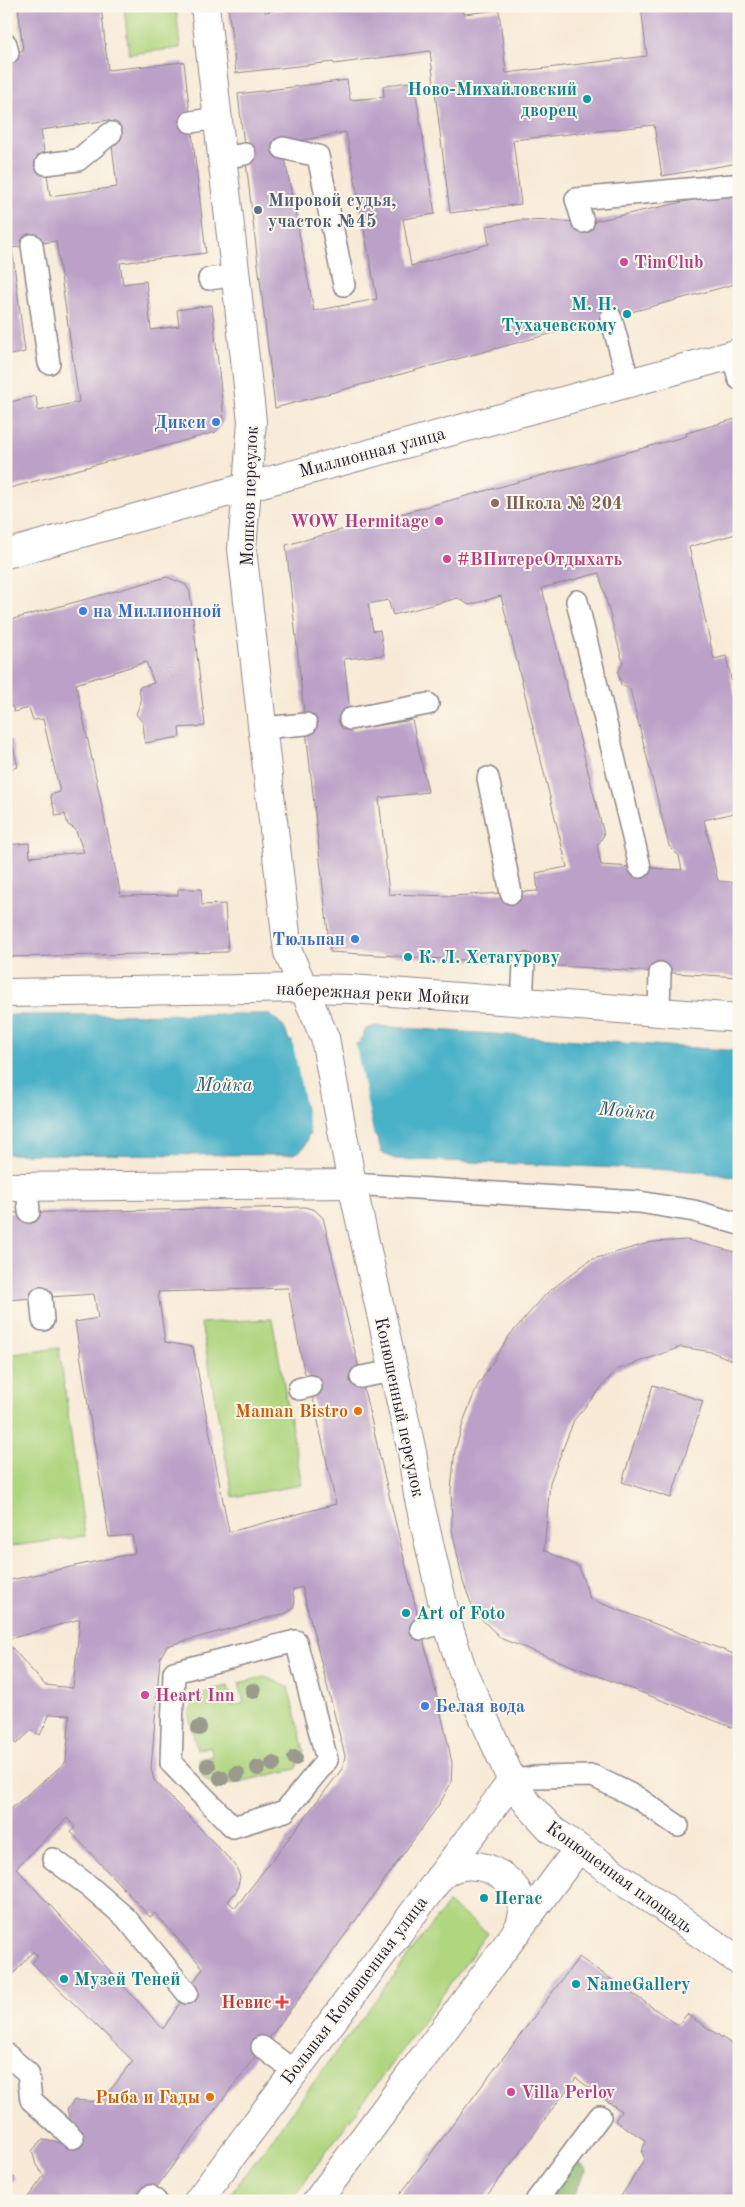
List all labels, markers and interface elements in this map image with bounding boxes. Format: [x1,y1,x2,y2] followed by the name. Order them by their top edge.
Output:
[407,81,577,120] place label: Ново-Михайловский дворец
[581,93,593,105] marker: Ново-Михайловский дворец
[268,192,396,231] place label: Мировой судья, участок №45
[252,204,264,216] marker: Мировой судья, участок №45
[634,254,703,272] place label: TimClub
[618,256,630,268] marker: TimClub
[501,296,617,335] place label: М. Н. Тухачевскому
[621,308,633,320] marker: М. Н. Тухачевскому
[154,414,206,432] place label: Дикси
[210,416,222,428] marker: Дикси
[239,425,261,567] street label: Мошков переулок
[297,425,447,481] street label: Миллионная улица
[505,495,623,513] place label: Школа № 204
[489,497,501,509] marker: Школа № 204
[290,513,429,531] place label: WOW Hermitage
[433,515,445,527] marker: WOW Hermitage
[457,551,622,569] place label: #ВПитереОтдыхать
[441,553,453,565] marker: #ВПитереОтдыхать
[93,603,222,621] place label: на Миллионной
[77,605,89,617] marker: на Миллионной
[272,931,345,949] place label: Тюльпан
[349,933,361,945] marker: Тюльпан
[418,949,560,967] place label: К. Л. Хетагурову
[402,951,414,963] marker: К. Л. Хетагурову
[276,980,470,1008] street label: набережная реки Мойки
[194,1077,253,1096] water label: Мойка
[596,1100,656,1124] water label: Мойка
[371,1316,427,1499] street label: Конюшенный переулок
[235,1403,348,1421] place label: Maman Bistro
[352,1405,364,1417] marker: Maman Bistro
[416,1605,505,1623] place label: Art of Foto
[400,1607,412,1619] marker: Art of Foto
[155,1687,235,1705] place label: Heart Inn
[139,1689,151,1701] marker: Heart Inn
[435,1698,525,1716] place label: Белая вода
[419,1700,431,1712] marker: Белая вода
[543,1819,696,1937] street label: Конюшенная площадь
[494,1890,543,1908] place label: Пегас
[478,1892,490,1904] marker: Пегас
[278,1893,431,2088] street label: Большая Конюшенная улица
[74,1971,180,1989] place label: Музей Теней
[58,1973,70,1985] marker: Музей Теней
[586,1976,691,1994] place label: NameGallery
[570,1978,582,1990] marker: NameGallery
[221,1994,272,2012] place label: Невис
[276,1996,288,2008] marker: Невис
[521,2084,615,2102] place label: Villa Perlov
[505,2086,517,2098] marker: Villa Perlov
[95,2089,200,2107] place label: Рыба и Гады
[204,2091,216,2103] marker: Рыба и Гады

